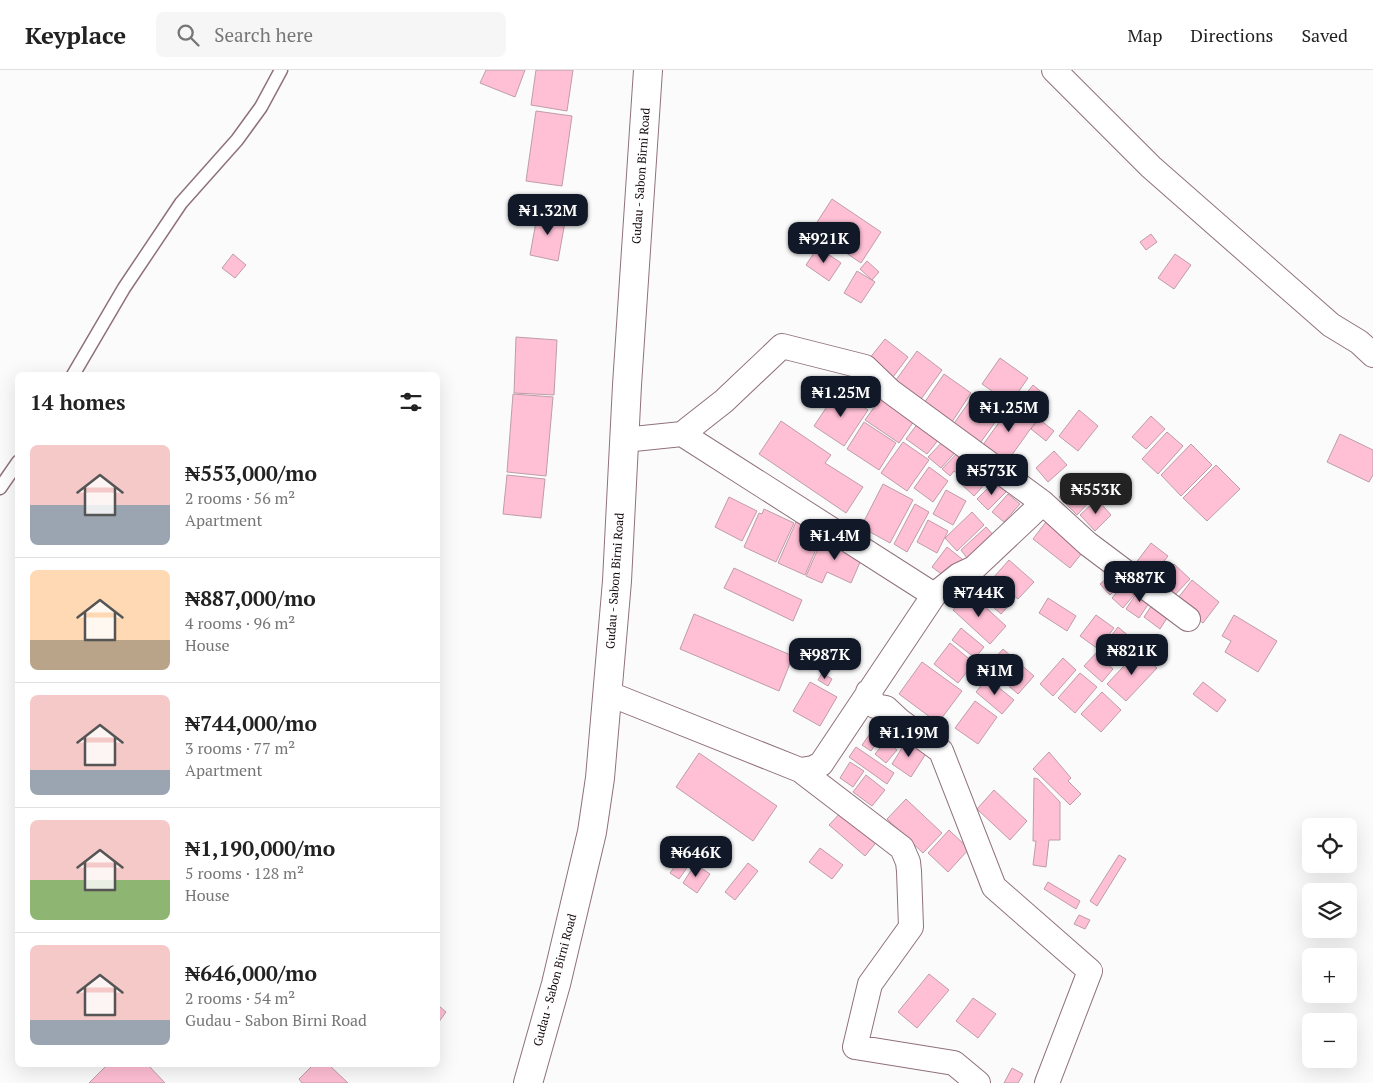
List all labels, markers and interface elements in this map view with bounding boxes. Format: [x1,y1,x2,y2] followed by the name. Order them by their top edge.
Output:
[156,12,506,57] search box
[25,19,126,51] text: Keyplace
[174,21,202,49] icon: search
[214,22,313,47] text: Search here
[1127,23,1162,47] text: Map
[1190,23,1273,47] text: Directions
[1301,23,1348,47] text: Saved
[628,107,653,245] street label: Gudau - Sabon Birni Road
[507,194,589,236] pin: ₦1.32M
[519,199,577,221] text: ₦1.32M
[789,222,859,264] pin: ₦921K
[799,227,849,249] text: ₦921K
[800,376,882,418] pin: ₦1.25M
[812,381,870,403] text: ₦1.25M
[30,388,126,416] text: 14 homes
[397,388,425,416] icon: filters
[968,390,1050,433] pin: ₦1.25M
[980,396,1038,418] text: ₦1.25M
[957,454,1027,496] pin: ₦573K
[185,459,317,487] text: ₦553,000/mo
[967,459,1017,481] text: ₦573K
[70,465,130,525] icon: home
[1061,472,1131,515] pin: ₦553K
[1071,478,1121,500] text: ₦553K
[185,487,295,509] text: 2 rooms · 56 m²
[185,509,262,531] text: Apartment
[602,512,627,650] street label: Gudau - Sabon Birni Road
[800,518,870,561] pin: ₦1.4M
[810,524,860,546] text: ₦1.4M
[1105,560,1175,603] pin: ₦887K
[1115,566,1165,588] text: ₦887K
[944,576,1014,618] pin: ₦744K
[954,581,1004,603] text: ₦744K
[185,584,316,612] text: ₦887,000/mo
[70,590,130,650] icon: home
[185,612,295,634] text: 4 rooms · 96 m²
[185,634,230,656] text: House
[1097,634,1167,676] pin: ₦821K
[790,638,860,680] pin: ₦987K
[1107,639,1157,661] text: ₦821K
[800,643,850,665] text: ₦987K
[971,654,1019,696] pin: ₦1M
[977,659,1013,681] text: ₦1M
[185,709,317,737] text: ₦744,000/mo
[70,715,130,775] icon: home
[868,716,950,758] pin: ₦1.19M
[880,721,938,743] text: ₦1.19M
[185,737,295,759] text: 3 rooms · 77 m²
[185,759,262,781] text: Apartment
[1302,818,1357,1068] map controls
[1302,818,1357,873] button: locate
[185,834,335,862] text: ₦1,190,000/mo
[661,836,731,878] pin: ₦646K
[70,840,130,900] icon: home
[671,841,721,863] text: ₦646K
[185,862,304,884] text: 5 rooms · 128 m²
[1302,883,1357,938] button: layers
[185,884,230,906] text: House
[530,912,580,1048] street label: Gudau - Sabon Birni Road
[1302,948,1357,1003] button: +
[185,959,317,987] text: ₦646,000/mo
[70,965,130,1025] icon: home
[185,987,295,1009] text: 2 rooms · 54 m²
[185,1009,367,1031] text: Gudau - Sabon Birni Road
[1302,1013,1357,1068] button: −

